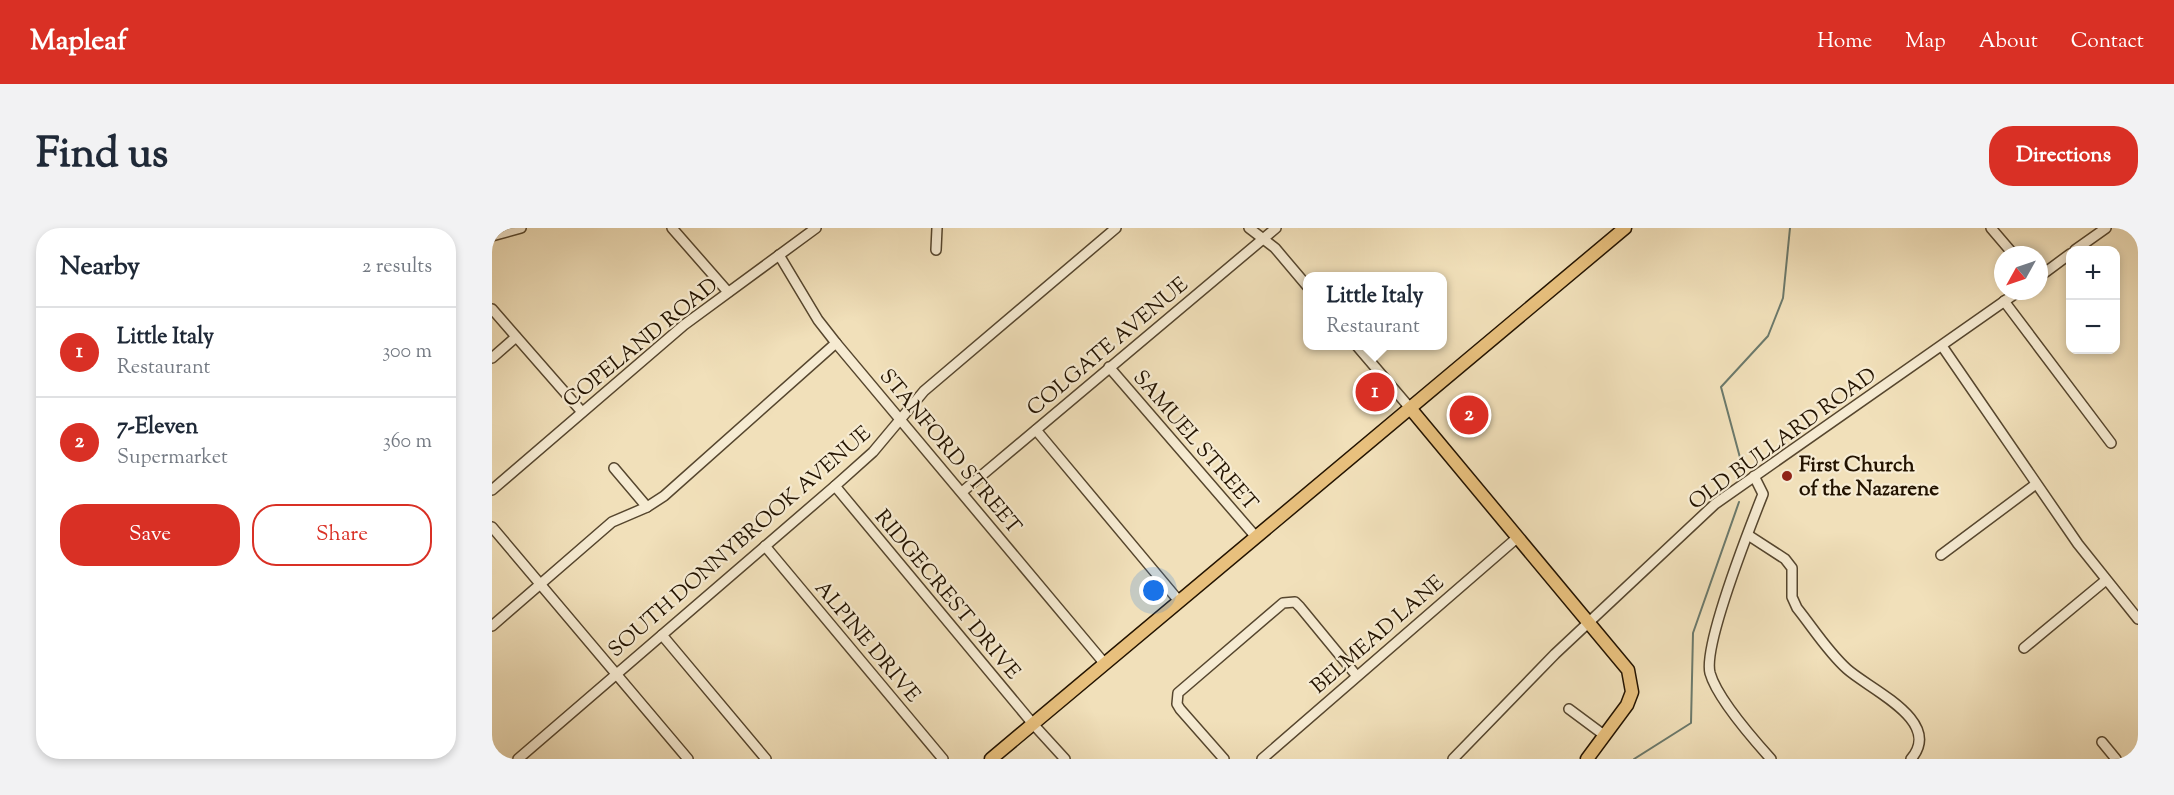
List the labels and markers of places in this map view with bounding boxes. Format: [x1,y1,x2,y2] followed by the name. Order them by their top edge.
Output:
[1356,370,1394,414] pin: 1
[1450,392,1488,438] pin: 2
[1799,451,1939,505] place label: First Church of the Nazarene
[1780,469,1794,483] marker: First Church of the Nazarene

